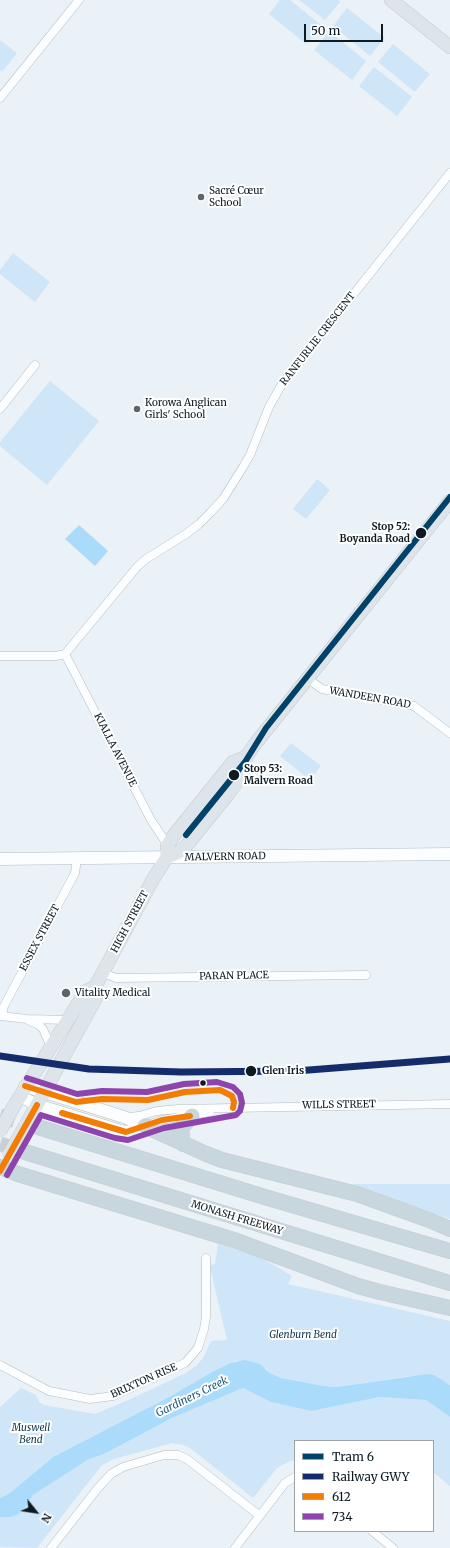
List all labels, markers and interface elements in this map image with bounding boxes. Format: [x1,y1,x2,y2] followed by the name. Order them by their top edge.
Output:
[306,16,385,42] scale bar
[311,23,340,38] text: 50 m
[209,185,264,208] place label: Sacré Cœur School
[196,192,206,202] marker: Sacré Cœur School
[278,290,358,388] street label: RANFURLIE CRESCENT
[145,397,227,420] place label: Korowa Anglican Girls' School
[132,404,142,414] marker: Korowa Anglican Girls' School
[340,521,410,544] place label: Stop 52: Boyanda Road
[414,526,428,540] marker: Stop 52: Boyanda Road
[328,685,412,711] street label: WANDEEN ROAD
[91,711,139,789] street label: KIALLA AVENUE
[244,763,313,786] place label: Stop 53: Malvern Road
[227,768,241,782] marker: Stop 53: Malvern Road
[184,850,266,864] street label: MALVERN ROAD
[109,889,151,955] street label: HIGH STREET
[17,903,63,973] street label: ESSEX STREET
[199,969,269,983] street label: PARAN PLACE
[60,987,72,999] marker: Vitality Medical
[75,987,150,999] place label: Vitality Medical
[244,1064,258,1078] marker: Glen Iris
[262,1065,304,1077] place label: Glen Iris
[198,1078,208,1088] unlabelled marker
[302,1098,376,1112] street label: WILLS STREET
[190,1198,284,1238] street label: MONASH FREEWAY
[269,1329,337,1341] park label: Glenburn Bend
[109,1361,179,1401] street label: BRIXTON RISE
[154,1374,230,1420] water label: Gardiners Creek
[12,1422,50,1446] park label: Muswell Bend
[294,1440,434,1532] legend
[332,1449,374,1464] text: Tram 6
[332,1469,410,1484] text: Railway GWY
[332,1489,351,1504] text: 612
[16,1492,56,1532] north arrow
[332,1509,353,1524] text: 734
[38,1511,55,1525] text: N

